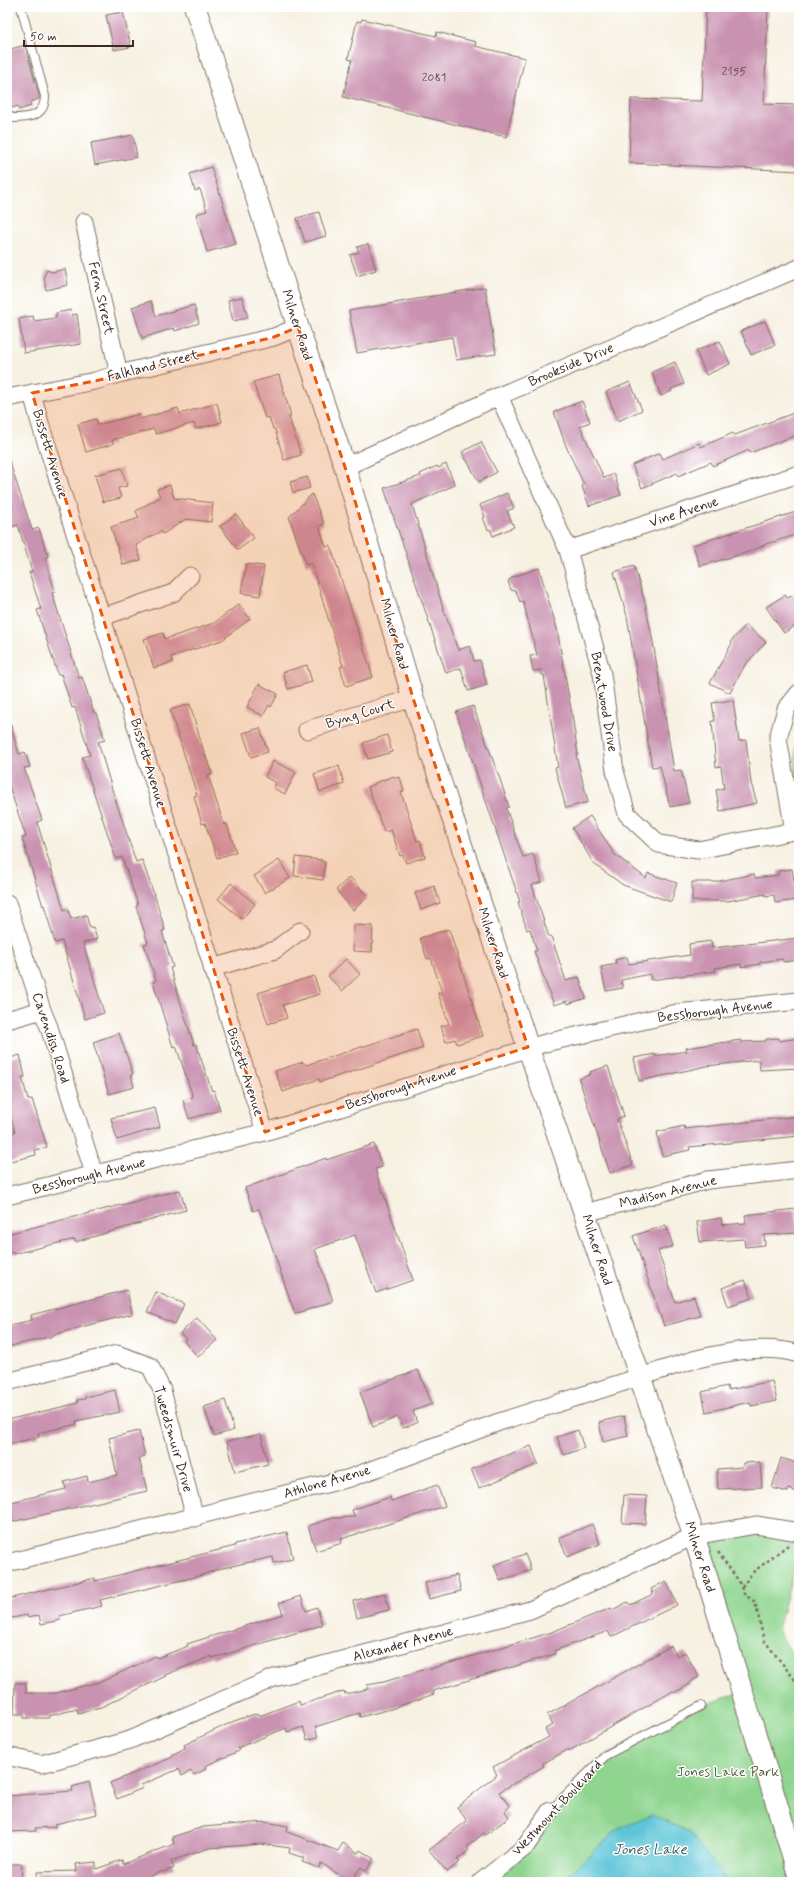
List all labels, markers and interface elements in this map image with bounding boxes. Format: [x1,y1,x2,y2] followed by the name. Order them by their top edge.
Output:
[24,22,133,48] scale bar
[30,29,57,45] text: 50 m
[722,64,746,80] house number: 2155
[422,70,446,86] house number: 2081
[84,260,118,337] street label: Fern Street
[277,287,317,363] street label: Milner Road
[526,339,616,391] street label: Brookside Drive
[105,346,201,386] street label: Falkland Street
[28,407,72,501] street label: Bissett Avenue
[647,492,721,532] street label: Vine Avenue
[375,596,413,672] street label: Milner Road
[586,651,622,753] street label: Brentwood Drive
[323,695,397,733] street label: Byng Court
[126,716,170,810] street label: Bissett Avenue
[473,905,513,981] street label: Milner Road
[28,990,74,1086] street label: Cavendish Road
[656,995,774,1027] street label: Bessborough Avenue
[222,1025,268,1119] street label: Bissett Avenue
[343,1062,459,1114] street label: Bessborough Avenue
[31,1153,147,1199] street label: Bessborough Avenue
[617,1171,719,1213] street label: Madison Avenue
[577,1212,617,1288] street label: Milner Road
[149,1384,197,1494] street label: Tweedsmuir Drive
[281,1461,373,1503] street label: Athlone Avenue
[680,1519,720,1595] street label: Milner Road
[351,1622,456,1666] street label: Alexander Avenue
[508,1756,606,1860] street label: Westmount Boulevard
[677,1763,779,1781] park label: Jones Lake Park
[613,1840,687,1860] water label: Jones Lake

